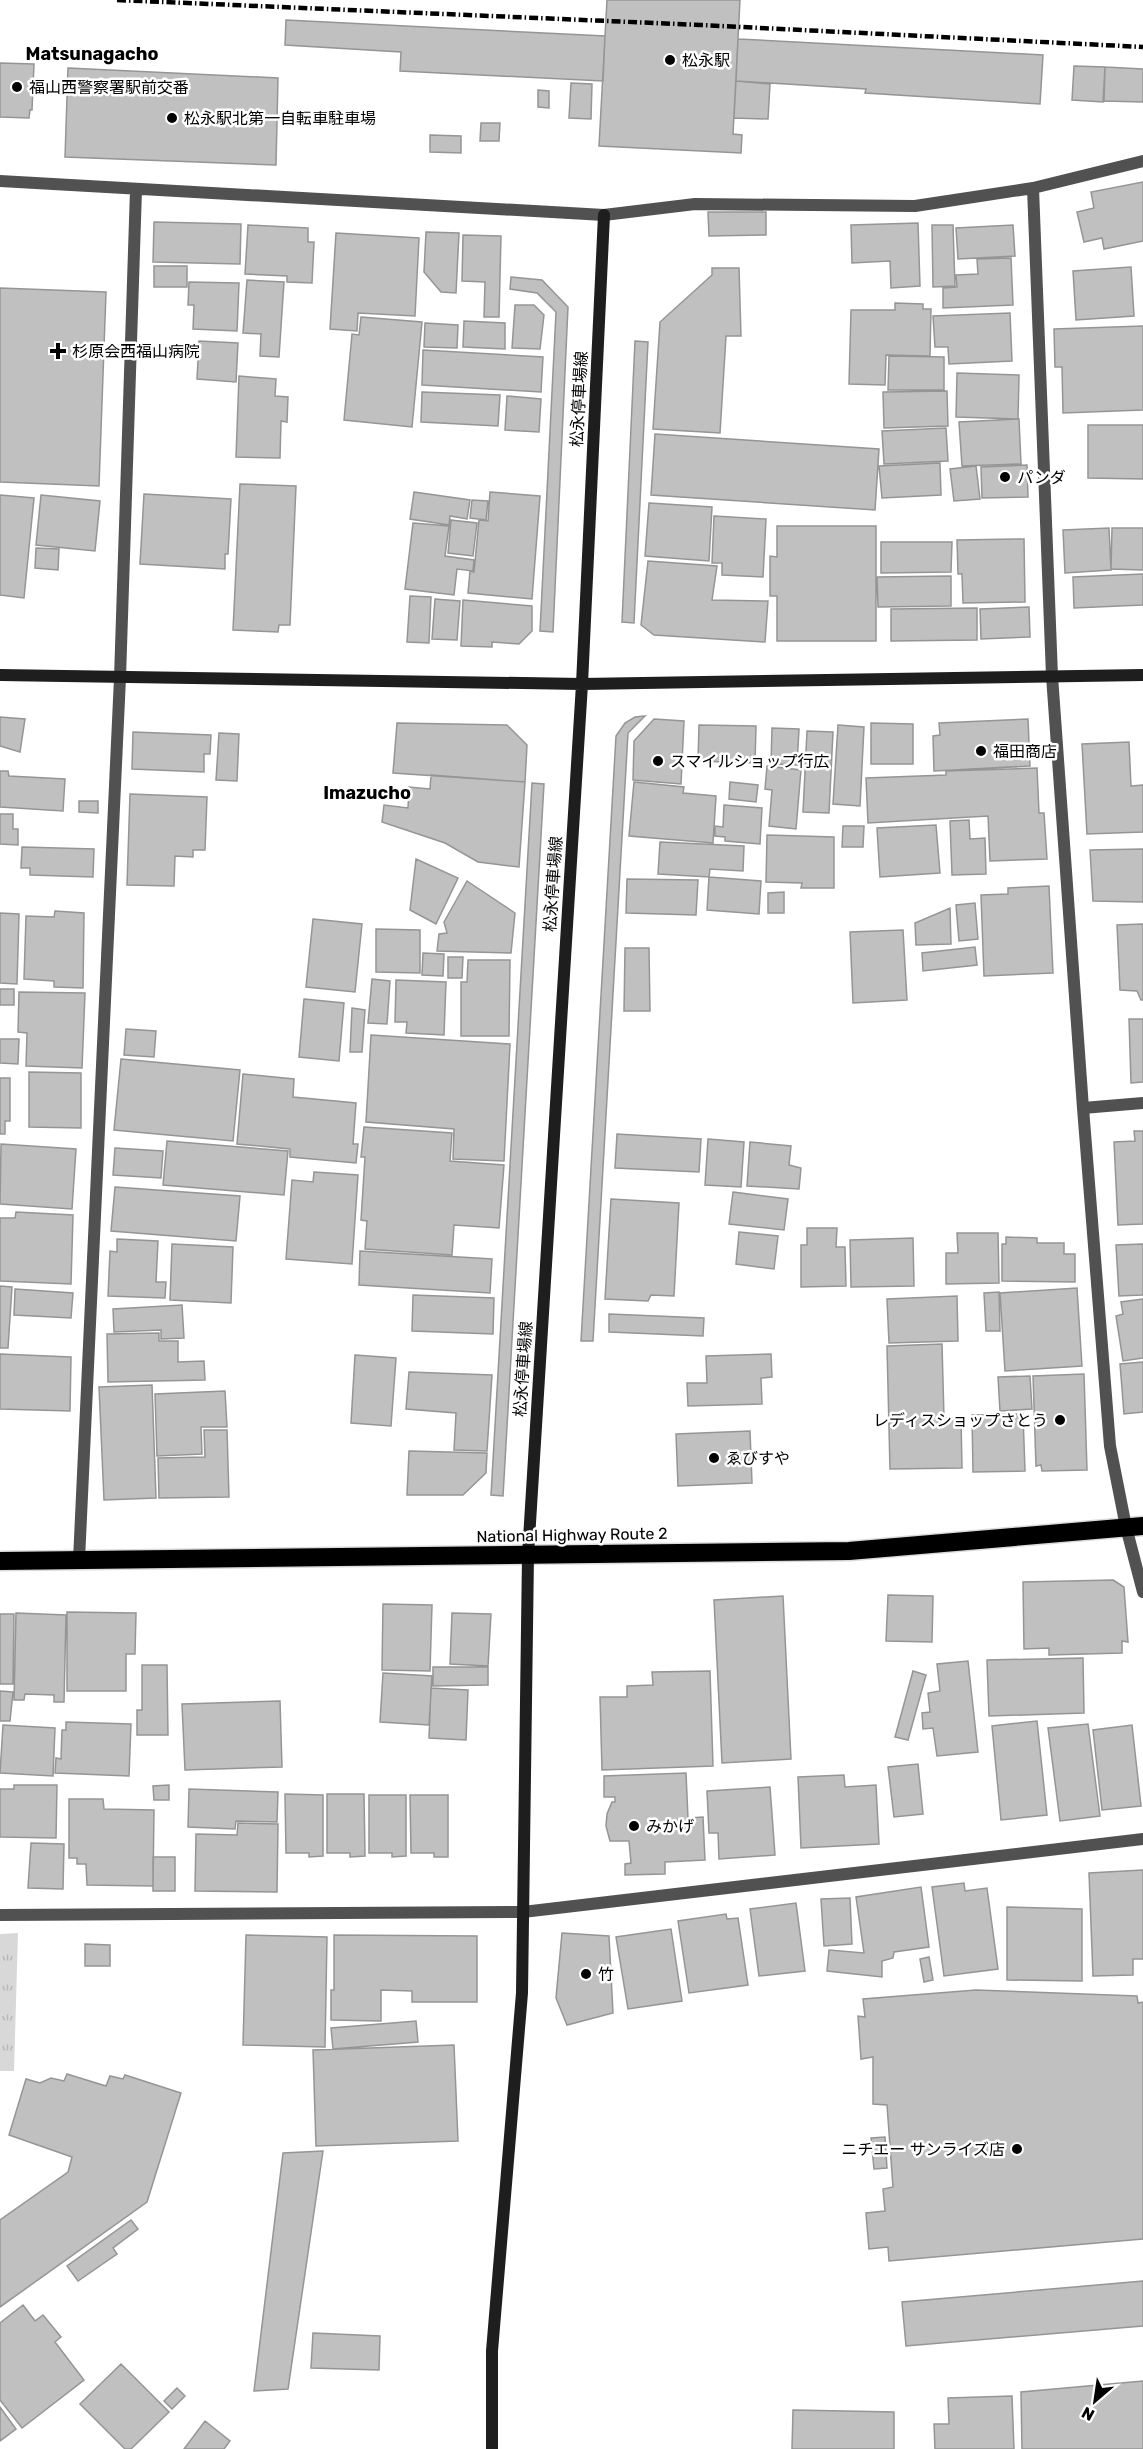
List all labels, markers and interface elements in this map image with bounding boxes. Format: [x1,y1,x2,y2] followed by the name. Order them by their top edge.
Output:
[26,43,158,65] district label: Matsunagacho
[682,51,730,70] place label: 松永駅
[663,53,677,67] marker: 松永駅
[29,78,189,97] place label: 福山西警察署駅前交番
[10,80,24,94] marker: 福山西警察署駅前交番
[184,109,376,128] place label: 松永駅北第一自転車駐車場
[165,111,179,125] marker: 松永駅北第一自転車駐車場
[49,342,67,360] marker: 杉原会西福山病院
[72,342,200,361] place label: 杉原会西福山病院
[567,351,591,447] street label: 松永停車場線
[1017,468,1066,487] place label: パンダ
[998,470,1012,484] marker: パンダ
[993,742,1057,761] place label: 福田商店
[974,744,988,758] marker: 福田商店
[670,752,830,771] place label: スマイルショップ行広
[651,754,665,768] marker: スマイルショップ行広
[323,782,411,804] district label: Imazucho
[540,835,566,933] street label: 松永停車場線
[510,1320,536,1418] street label: 松永停車場線
[873,1411,1048,1430] place label: レディスショップさとう
[1053,1413,1067,1427] marker: レディスショップさとう
[726,1449,790,1468] place label: ゑびすや
[707,1451,721,1465] marker: ゑびすや
[476,1524,668,1546] street label: National Highway Route 2
[646,1817,694,1836] place label: みかげ
[627,1819,641,1833] marker: みかげ
[598,1965,614,1984] place label: 竹
[579,1967,593,1981] marker: 竹
[842,2140,1005,2159] place label: ニチエー サンライズ店
[1010,2142,1024,2156] marker: ニチエー サンライズ店
[1065,2371,1125,2431] north arrow
[1078,2403,1098,2425] text: N

